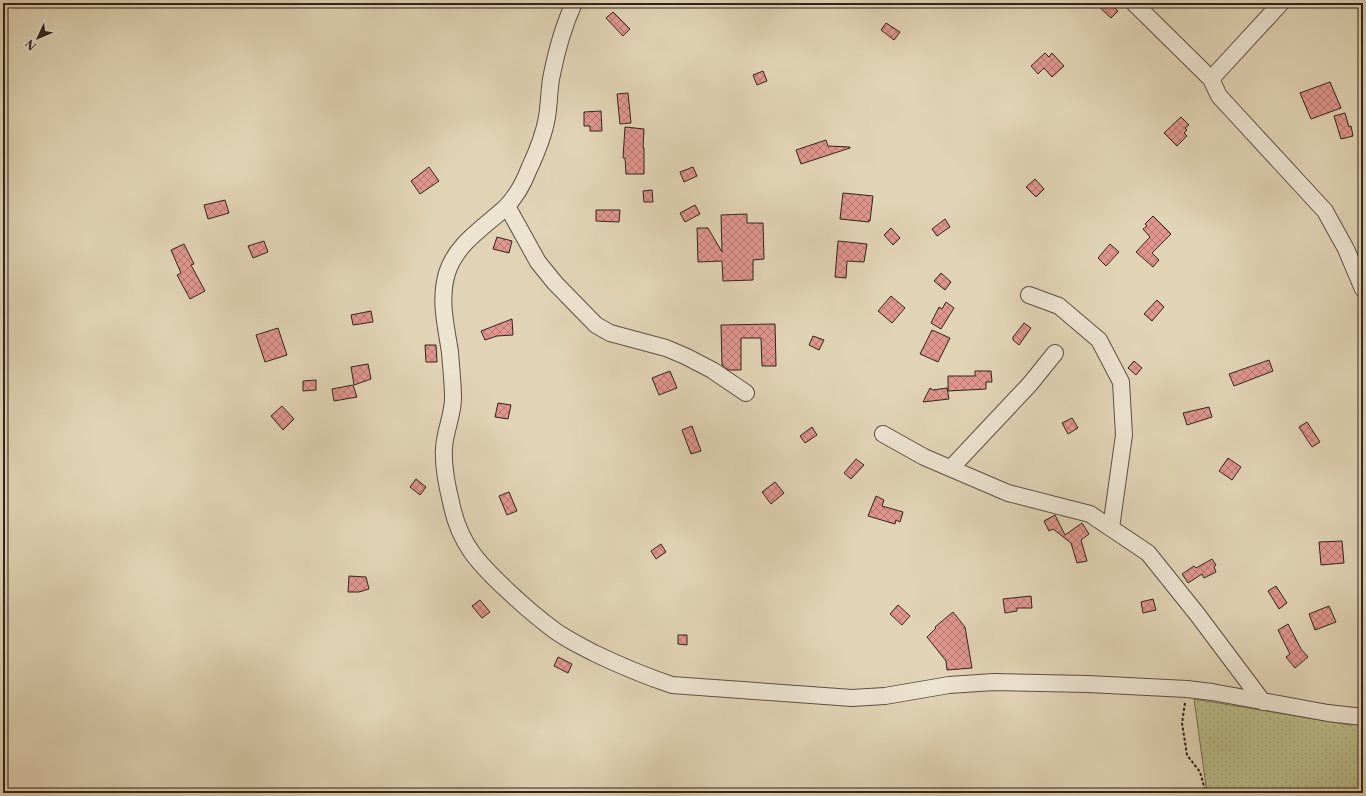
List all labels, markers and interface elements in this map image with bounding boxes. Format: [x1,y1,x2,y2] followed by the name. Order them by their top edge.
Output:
[18,18,58,58] north arrow
[22,36,39,53] text: N

